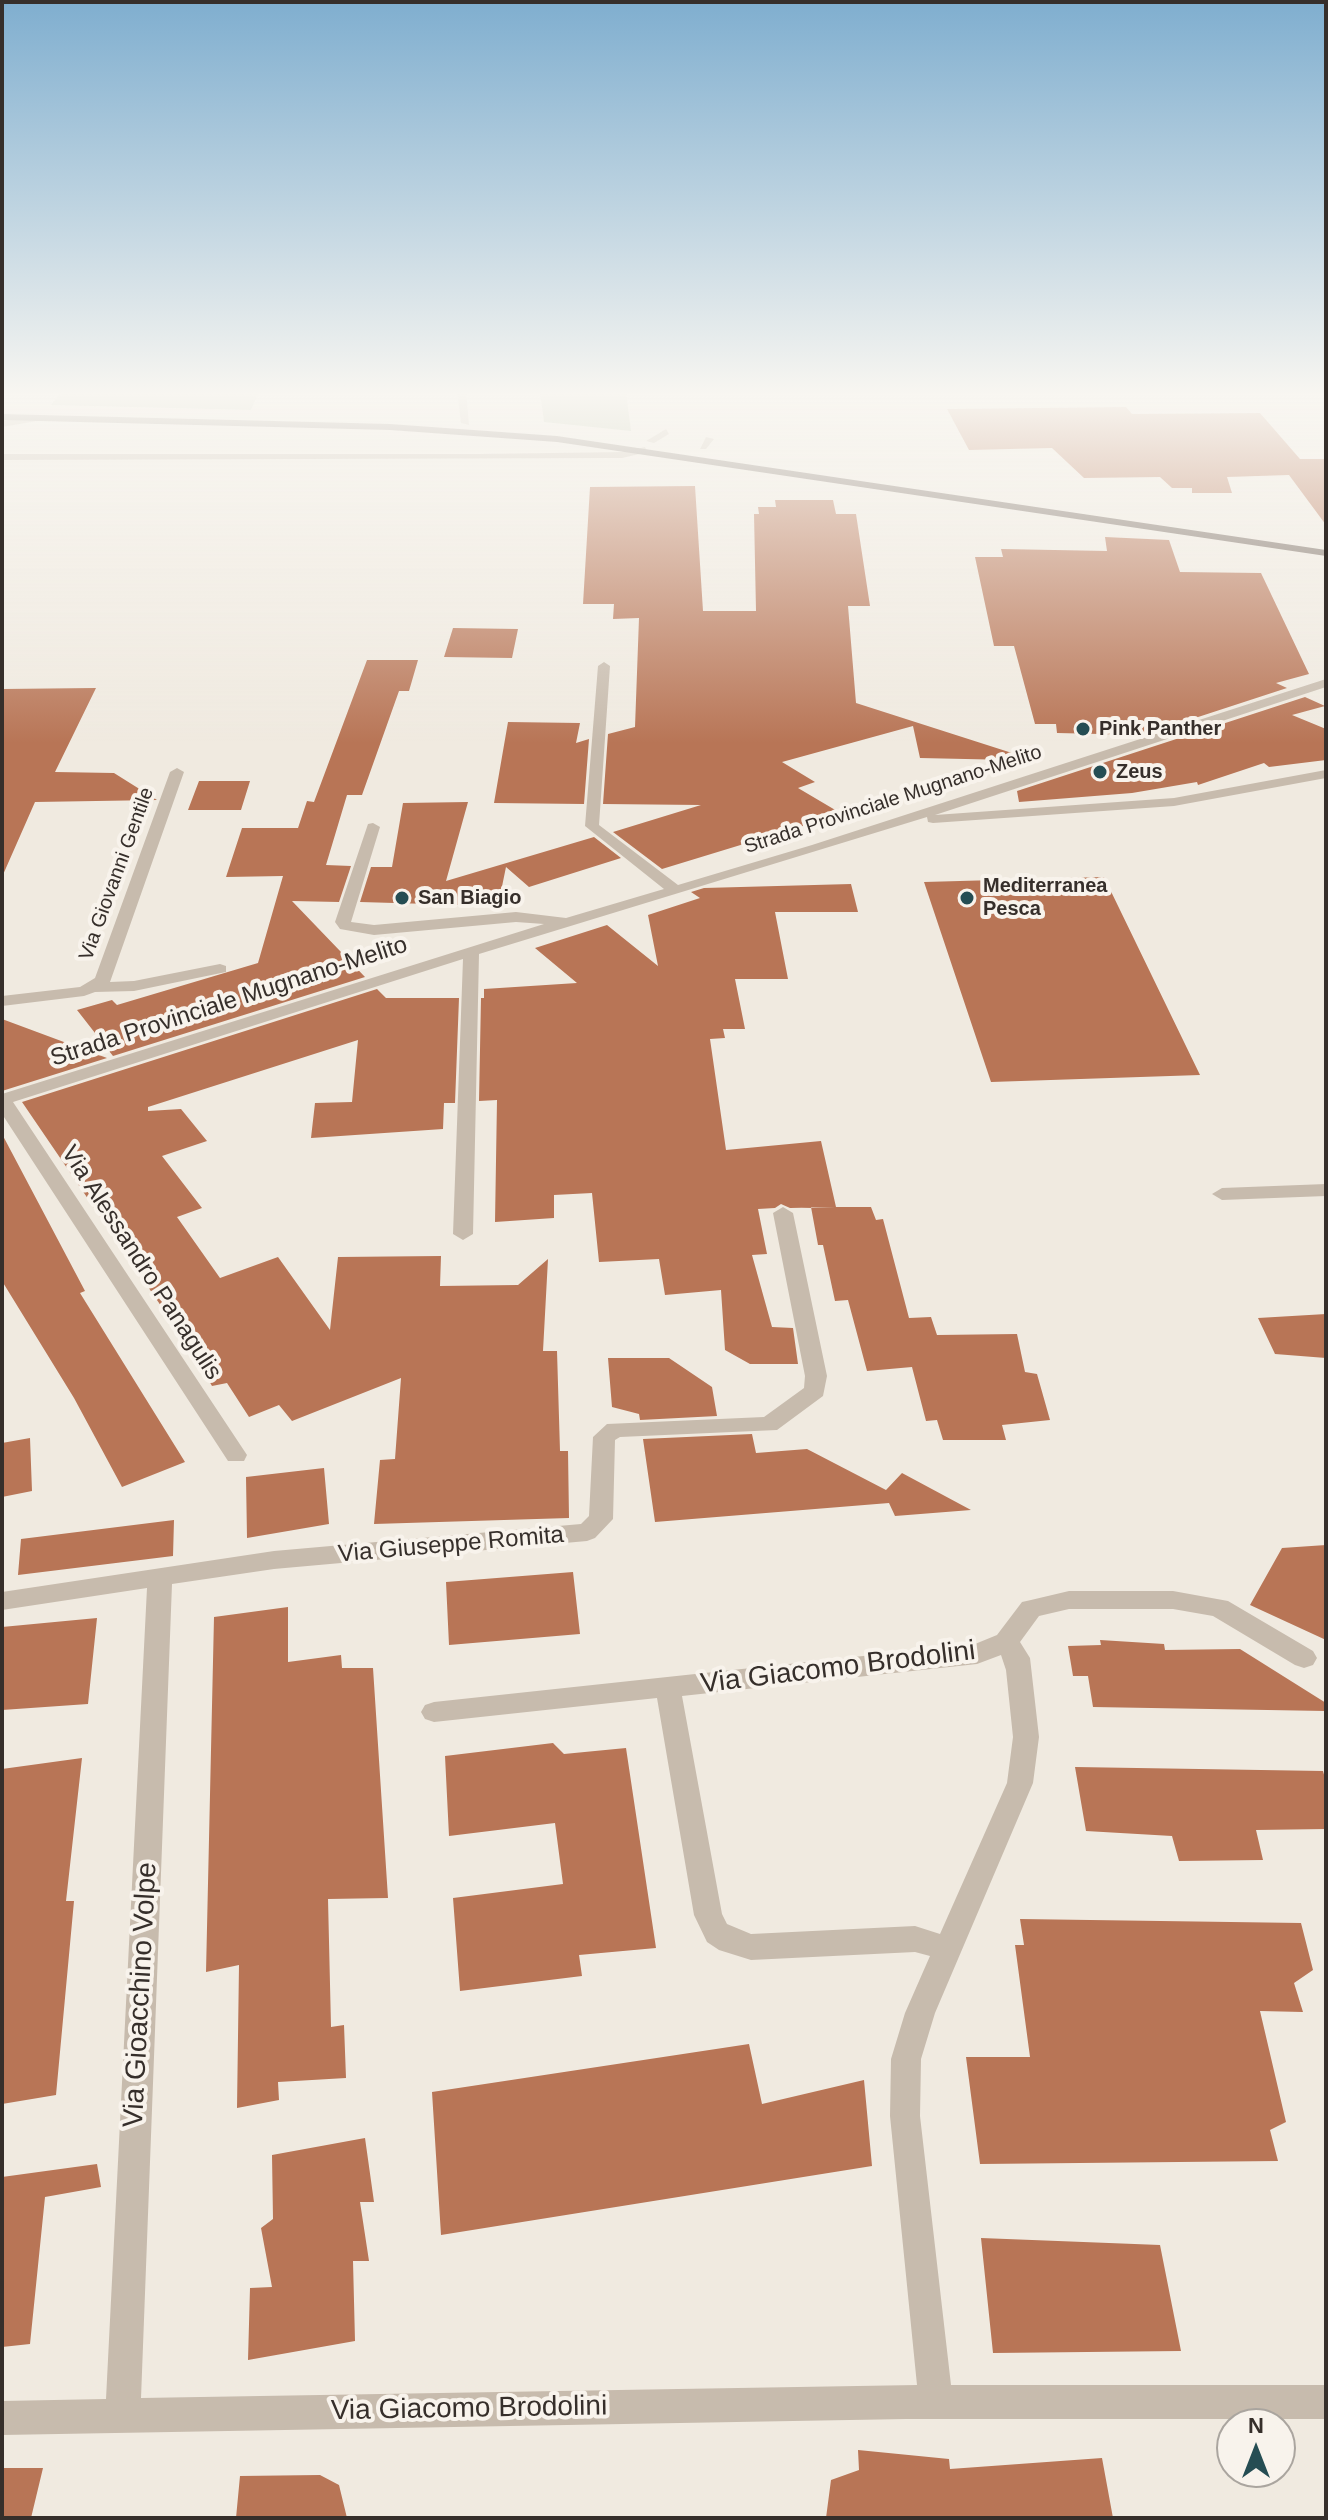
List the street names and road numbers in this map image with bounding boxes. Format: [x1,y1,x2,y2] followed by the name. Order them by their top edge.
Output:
[741,740,1045,860] street label: Strada Provinciale Mugnano-Melito
[75,784,159,964] street label: Via Giovanni Gentile
[47,931,411,1073] street label: Strada Provinciale Mugnano-Melito
[55,1141,227,1385] street label: Via Alessandro Panagulis
[337,1521,565,1569] street label: Via Giuseppe Romita
[699,1634,977,1702] street label: Via Giacomo Brodolini
[117,1861,165,2129] street label: Via Gioacchino Volpe
[330,2390,608,2428] street label: Via Giacomo Brodolini

